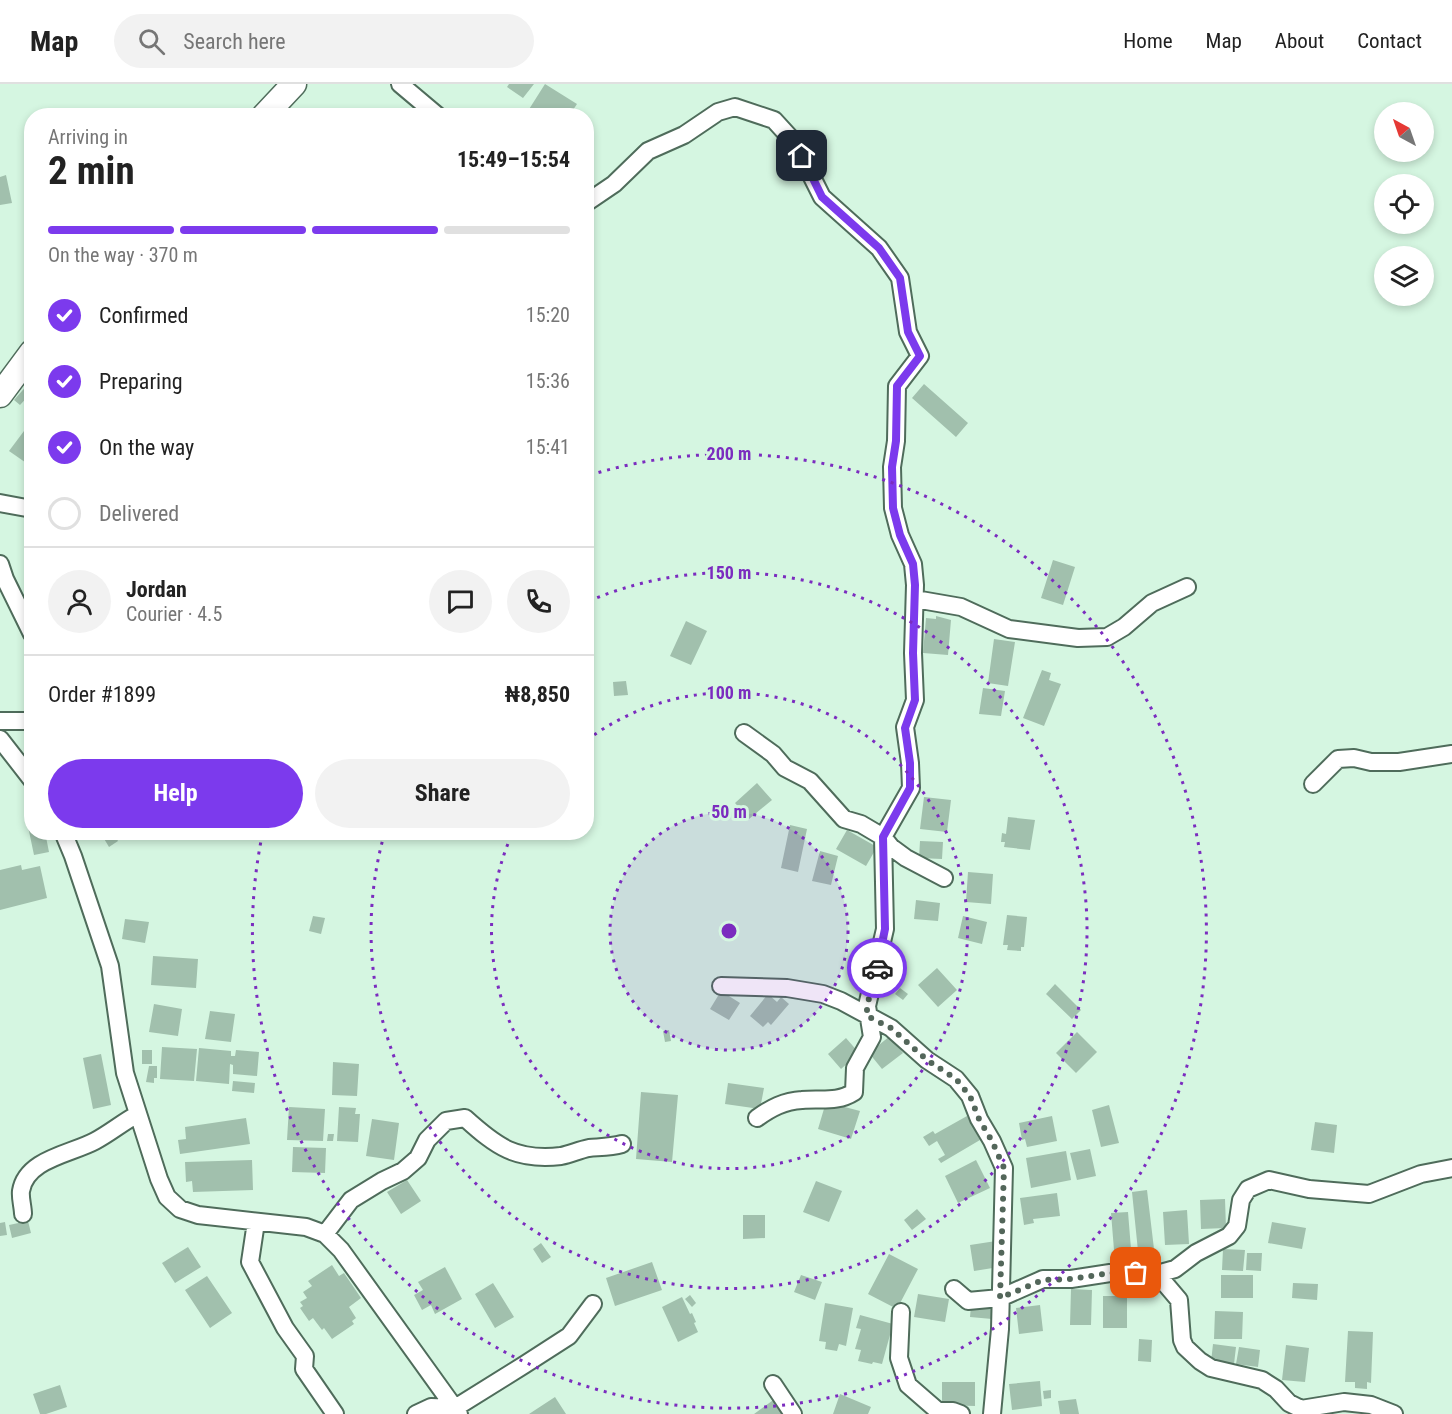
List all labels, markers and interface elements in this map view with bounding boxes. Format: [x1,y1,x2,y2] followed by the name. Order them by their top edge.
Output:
[114,14,534,68] search box
[30,25,78,58] text: Map
[135,25,168,58] icon: search
[183,29,286,54] text: Search here
[1123,29,1173,53] text: Home
[1206,29,1242,53] text: Map
[1275,29,1324,53] text: About
[1357,29,1422,53] text: Contact
[1374,102,1434,162] north arrow
[1374,102,1434,306] map controls
[48,125,128,149] text: Arriving in
[776,130,827,181] pin
[785,139,818,172] icon: home
[457,147,570,172] text: 15:49–15:54
[48,148,135,194] text: 2 min
[1374,174,1434,234] button: locate
[48,243,198,267] text: On the way · 370 m
[1374,246,1434,306] button: layers
[48,299,81,332] icon: check
[99,303,188,328] text: Confirmed
[526,303,570,327] text: 15:20
[48,365,81,398] icon: check
[99,369,183,394] text: Preparing
[526,369,570,393] text: 15:36
[48,431,81,464] icon: check
[99,435,194,460] text: On the way
[526,435,570,459] text: 15:41
[707,443,751,464] text: 200 m
[99,501,179,526] text: Delivered
[707,562,751,583] text: 150 m
[48,570,111,633] button: person
[429,570,492,633] button: chat
[507,570,570,633] button: phone
[126,577,187,602] text: Jordan
[126,602,222,626] text: Courier · 4.5
[48,682,156,707] text: Order #1899
[504,682,570,707] text: ₦8,850
[707,682,751,703] text: 100 m
[48,759,303,828] button: Help
[315,759,570,828] button: Share
[711,801,747,822] text: 50 m
[719,921,739,941] centre of rings
[847,938,907,998] courier
[861,952,894,985] icon: car
[1110,1247,1161,1298] pin
[1119,1256,1152,1289] icon: bag

